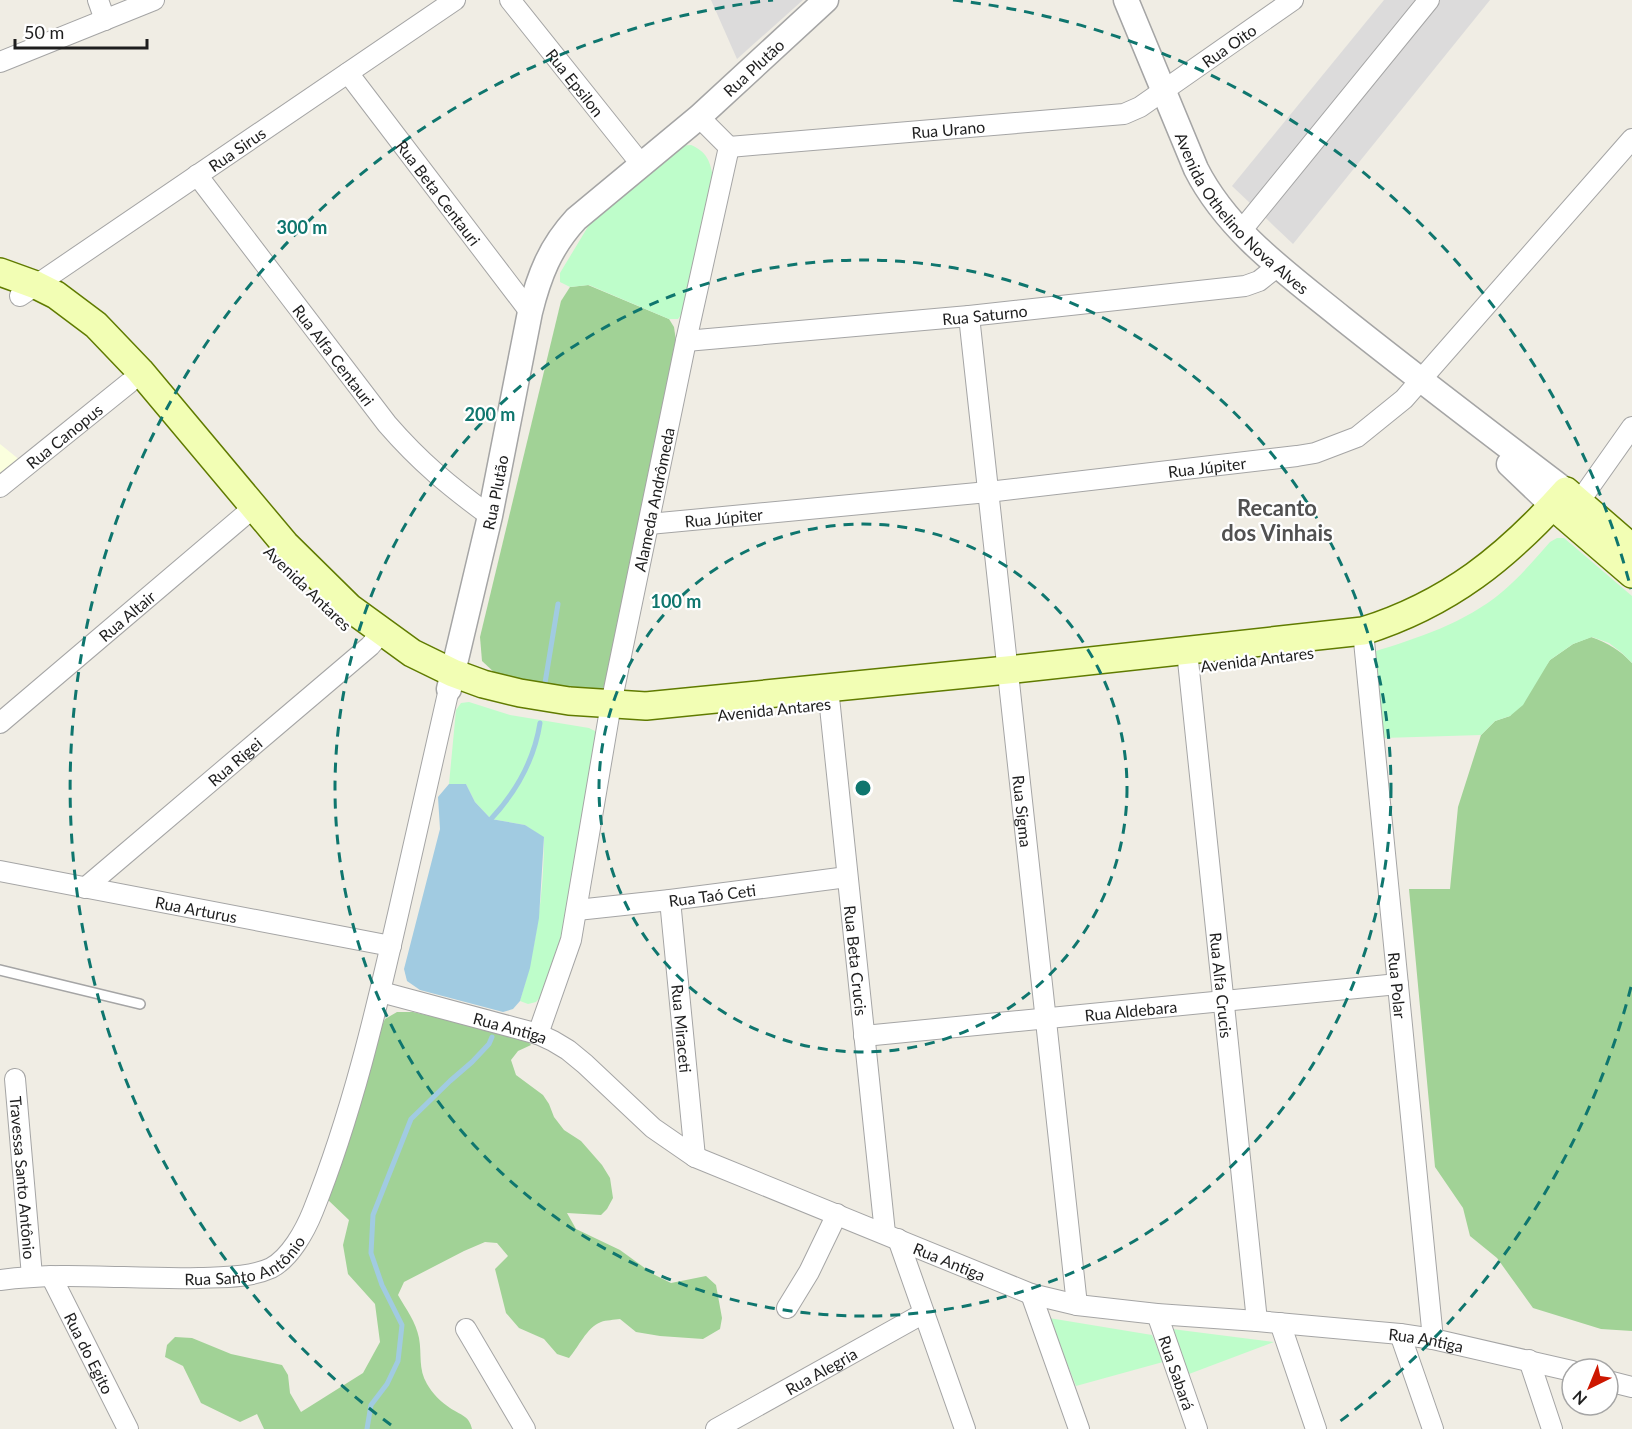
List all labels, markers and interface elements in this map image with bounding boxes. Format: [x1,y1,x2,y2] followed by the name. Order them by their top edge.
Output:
[15,12,147,50] scale bar
[1198,19,1259,71] street label: Rua Oito
[24,21,64,43] text: 50 m
[719,35,787,100] street label: Rua Plutão
[543,44,608,120] street label: Rua Epsilon
[911,116,986,141] street label: Rua Urano
[204,122,269,175] street label: Rua Sirus
[1172,129,1313,297] street label: Avenida Othelino Nova Alves
[393,136,485,249] street label: Rua Beta Centauri
[277,216,327,238] text: 300 m
[289,300,379,409] street label: Rua Alfa Centauri
[941,300,1028,328] street label: Rua Saturno
[22,399,106,472] street label: Rua Canopus
[465,403,515,425] text: 200 m
[629,426,677,573] street label: Alameda Andrômeda
[1167,452,1247,480] street label: Rua Júpiter
[478,453,511,531] street label: Rua Plutão
[1221,494,1333,546] district label: Recanto dos Vinhais
[684,504,764,530] street label: Rua Júpiter
[260,542,356,635] street label: Avenida Antares
[94,586,159,645] street label: Rua Altair
[651,590,701,612] text: 100 m
[1199,643,1315,675] street label: Avenida Antares
[716,694,832,724] street label: Avenida Antares
[203,733,265,789] street label: Rua Rigei
[1010,774,1036,848] street label: Rua Sigma
[853,778,873,798] centre of rings
[667,879,757,910] street label: Rua Taó Ceti
[154,892,239,926] street label: Rua Arturus
[841,904,872,1017] street label: Rua Beta Crucis
[1207,931,1237,1039] street label: Rua Alfa Crucis
[1385,951,1411,1019] street label: Rua Polar
[669,983,696,1073] street label: Rua Miraceti
[1084,996,1178,1024] street label: Rua Aldebara
[471,1008,551,1047] street label: Rua Antiga
[7,1095,40,1260] street label: Travessa Santo Antônio
[184,1232,308,1288] street label: Rua Santo Antônio
[911,1238,988,1284] street label: Rua Antiga
[61,1309,118,1397] street label: Rua do Egito
[1388,1324,1465,1355] street label: Rua Antiga
[1156,1333,1199,1412] street label: Rua Sabará
[782,1343,860,1398] street label: Rua Alegria
[1560,1357,1620,1417] north arrow
[1568,1387,1590,1409] text: N

